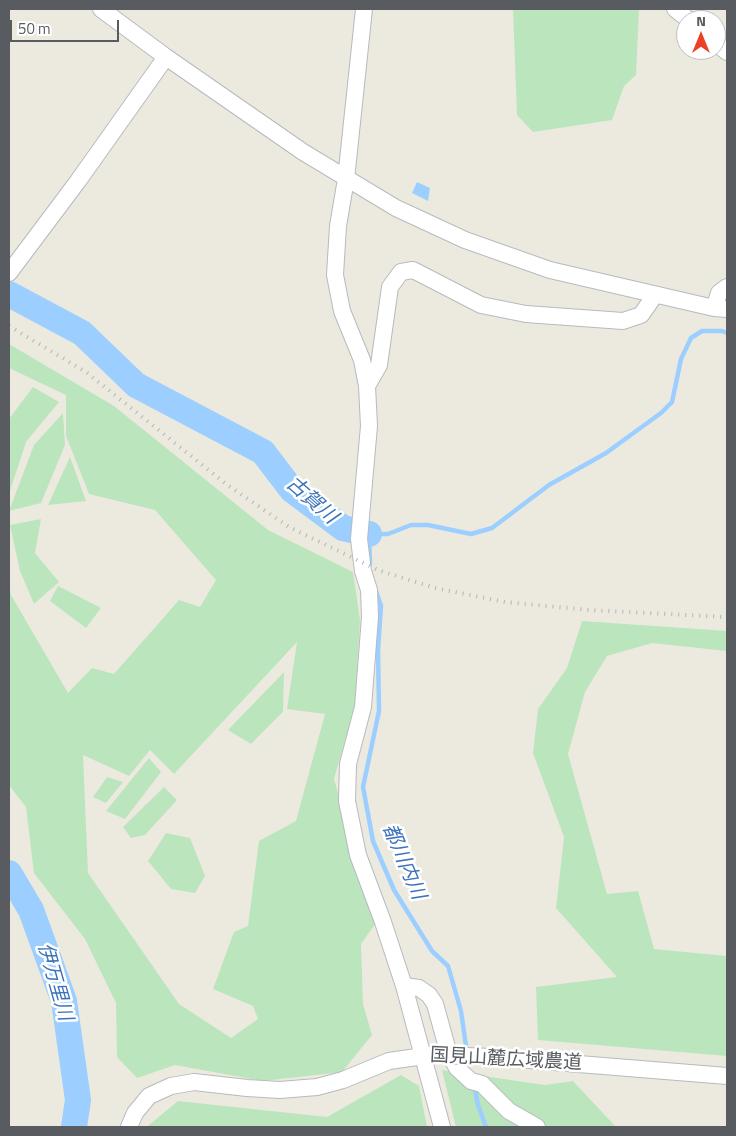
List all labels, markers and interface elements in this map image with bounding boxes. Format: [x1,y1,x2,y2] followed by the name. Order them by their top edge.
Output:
[12,10,121,42] scale bar
[676,10,726,60] north arrow
[696,10,706,31] text: N
[18,17,51,40] text: 50 m
[280,472,342,530] water label: 古賀川
[376,820,430,904] water label: 都川内川
[31,940,77,1024] water label: 伊万里川
[430,1045,582,1075] street label: 国見山麓広域農道

